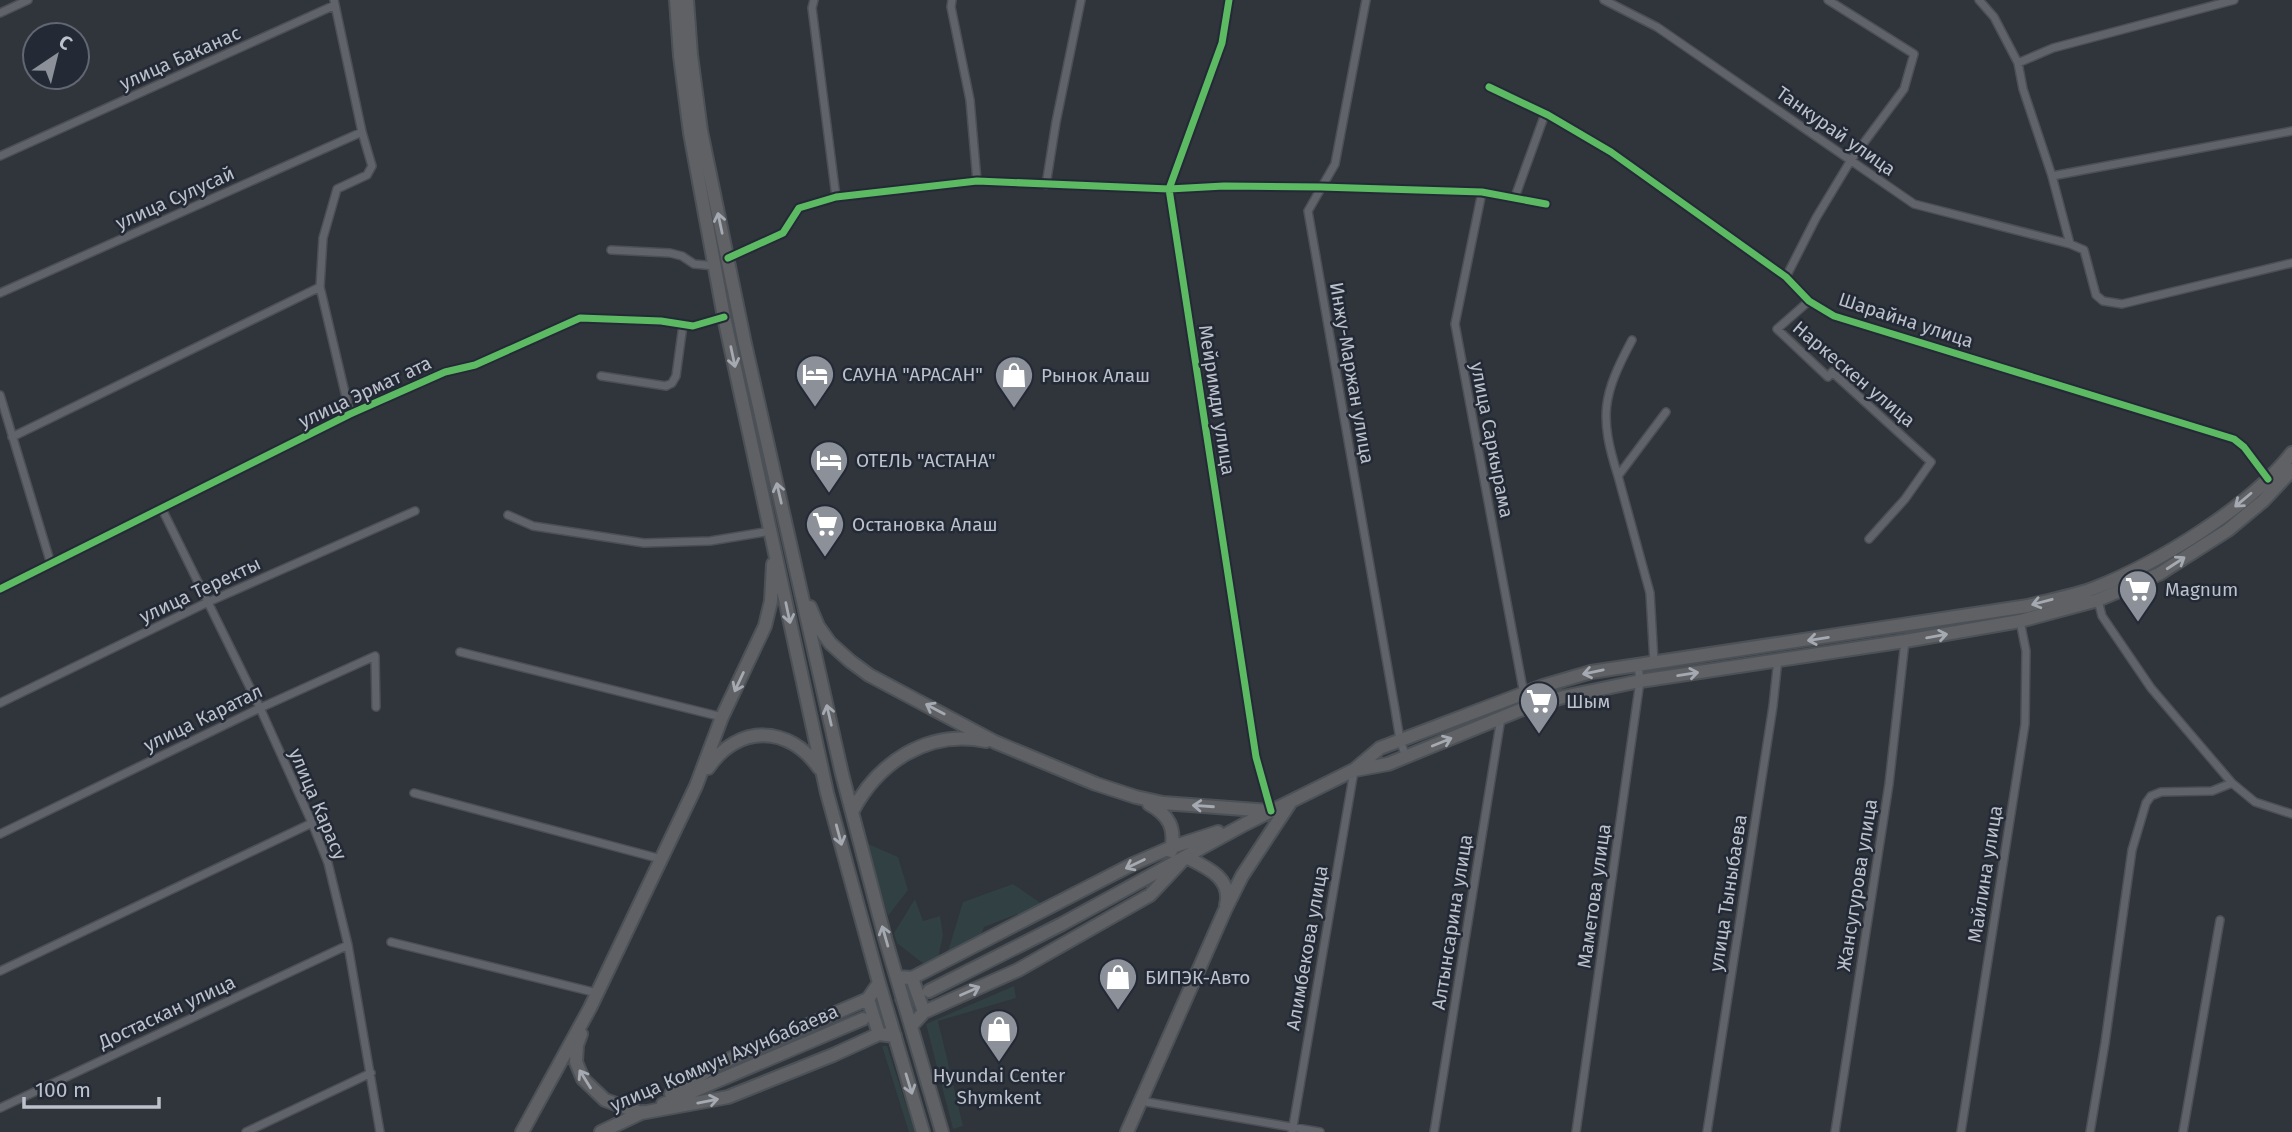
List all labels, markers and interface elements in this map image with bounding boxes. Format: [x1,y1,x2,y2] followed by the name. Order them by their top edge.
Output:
[21,21,91,91] north arrow
[116,21,244,95] street label: улица Баканас
[54,30,77,55] text: С
[1772,81,1900,181] street label: Танкурай улица
[112,162,238,234] street label: улица Сулусай
[713,212,727,235] one-way arrow
[1325,280,1379,466] street label: Инжу-Маржан улица
[1836,287,1976,353] street label: Шарайна улица
[1788,316,1920,432] street label: Наркескен улица
[1194,323,1240,477] street label: Мейримди улица
[726,345,740,368] one-way arrow
[295,351,435,433] street label: улица Эрмат ата
[794,353,836,408] hotel icon: САУНА "АРАСАН"
[993,354,1035,409] shop icon: Рынок Алаш
[1466,360,1518,520] street label: улица Саркырама
[842,363,983,386] place label: САУНА "АРАСАН"
[1041,364,1150,387] place label: Рынок Алаш
[808,439,850,494] hotel icon: ОТЕЛЬ "АСТАНА"
[856,449,996,472] place label: ОТЕЛЬ "АСТАНА"
[772,483,785,505] one-way arrow
[2234,492,2252,508] one-way arrow
[804,503,846,558] supermarket icon: Остановка Алаш
[852,513,998,536] place label: Остановка Алаш
[136,552,264,628] street label: улица Теректы
[2166,556,2186,570] one-way arrow
[2117,568,2159,623] supermarket icon: Magnum
[2165,578,2238,601] place label: Magnum
[2031,596,2054,609] one-way arrow
[782,601,796,624] one-way arrow
[1925,629,1948,642] one-way arrow
[1807,633,1830,646] one-way arrow
[1582,666,1605,680] one-way arrow
[1676,667,1699,680] one-way arrow
[731,671,745,692] one-way arrow
[140,679,266,757] street label: улица Каратал
[1518,680,1560,735] supermarket icon: Шым
[1566,690,1610,713] place label: Шым
[925,702,946,715] one-way arrow
[821,705,834,727] one-way arrow
[1430,735,1452,748] one-way arrow
[284,745,352,864] street label: улица Карасу
[1832,797,1882,973] street label: Жансугурова улица
[1192,799,1215,812] one-way arrow
[1963,804,2007,944] street label: Майлина улица
[1704,813,1752,973] street label: улица Тыныбаева
[1572,822,1616,970] street label: Маметова улица
[833,823,846,846] one-way arrow
[1427,833,1477,1011] street label: Алтынсарина улица
[1125,857,1146,871] one-way arrow
[1281,864,1333,1032] street label: Алимбекова улица
[877,925,890,947] one-way arrow
[1097,956,1139,1011] shop icon: БИПЭК-Авто
[1145,966,1250,989] place label: БИПЭК-Авто
[94,970,239,1054] street label: Достаскан улица
[959,984,981,997] one-way arrow
[607,999,841,1117] street label: улица Коммун Ахунбабаева
[978,1008,1020,1063] shop icon: Hyundai Center Shymkent
[933,1064,1066,1109] place label: Hyundai Center Shymkent
[24,1066,159,1110] scale bar
[578,1070,593,1089] one-way arrow
[904,1073,917,1095] one-way arrow
[35,1077,91,1103] text: 100 m
[696,1094,719,1107] one-way arrow

